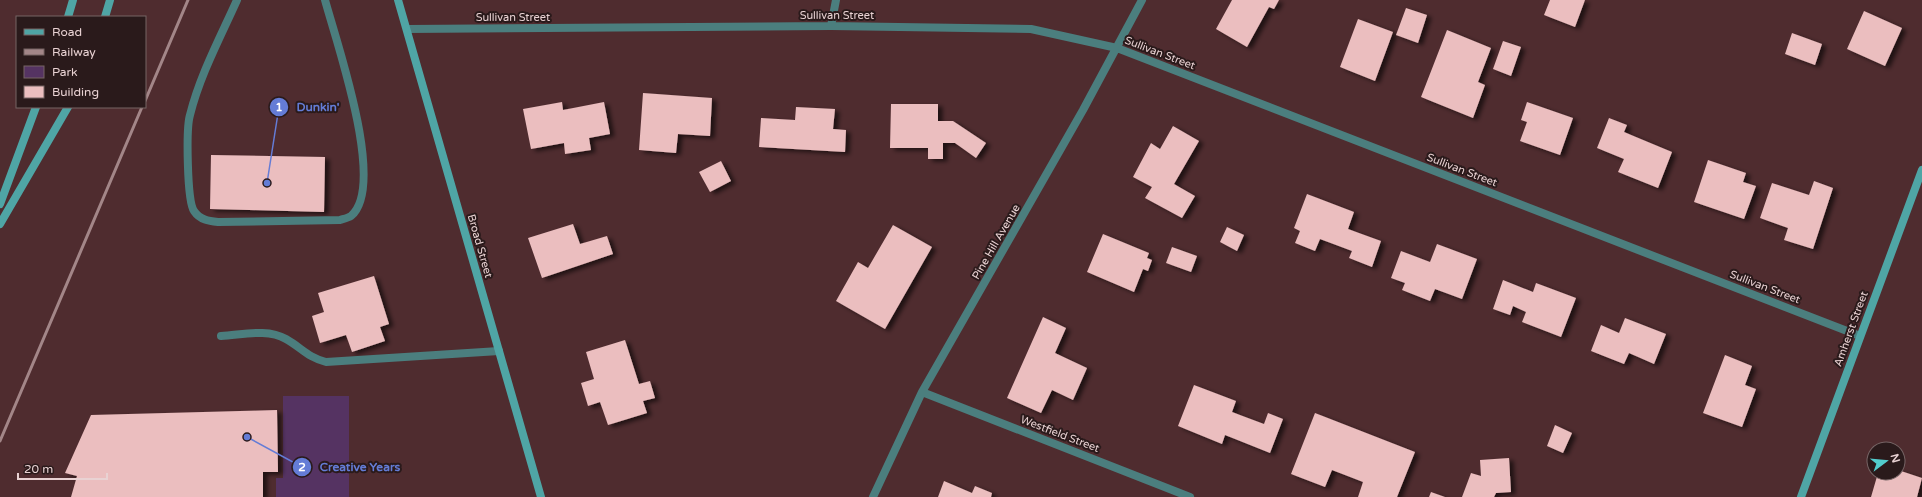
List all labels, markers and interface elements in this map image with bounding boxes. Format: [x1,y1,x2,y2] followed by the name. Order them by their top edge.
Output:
[800,9,874,22] street label: Sullivan Street
[476,11,550,24] street label: Sullivan Street
[16,16,146,108] legend
[52,25,82,39] text: Road
[1123,34,1197,72] street label: Sullivan Street
[52,45,96,59] text: Railway
[52,65,78,79] text: Park
[52,85,99,99] text: Building
[269,95,348,119] callout: Dunkin'
[275,100,283,114] text: 1
[296,100,340,114] text: Dunkin'
[1425,151,1499,189] street label: Sullivan Street
[969,202,1023,282] street label: Pine Hill Avenue
[465,213,495,279] street label: Broad Street
[1728,268,1802,306] street label: Sullivan Street
[1831,290,1871,368] street label: Amherst Street
[1019,413,1101,455] street label: Westfield Street
[1866,441,1906,481] north arrow
[1888,452,1903,464] text: N
[18,455,107,481] scale bar
[292,455,409,479] callout: Creative Years
[298,460,306,474] text: 2
[320,460,400,474] text: Creative Years
[24,462,53,476] text: 20 m

